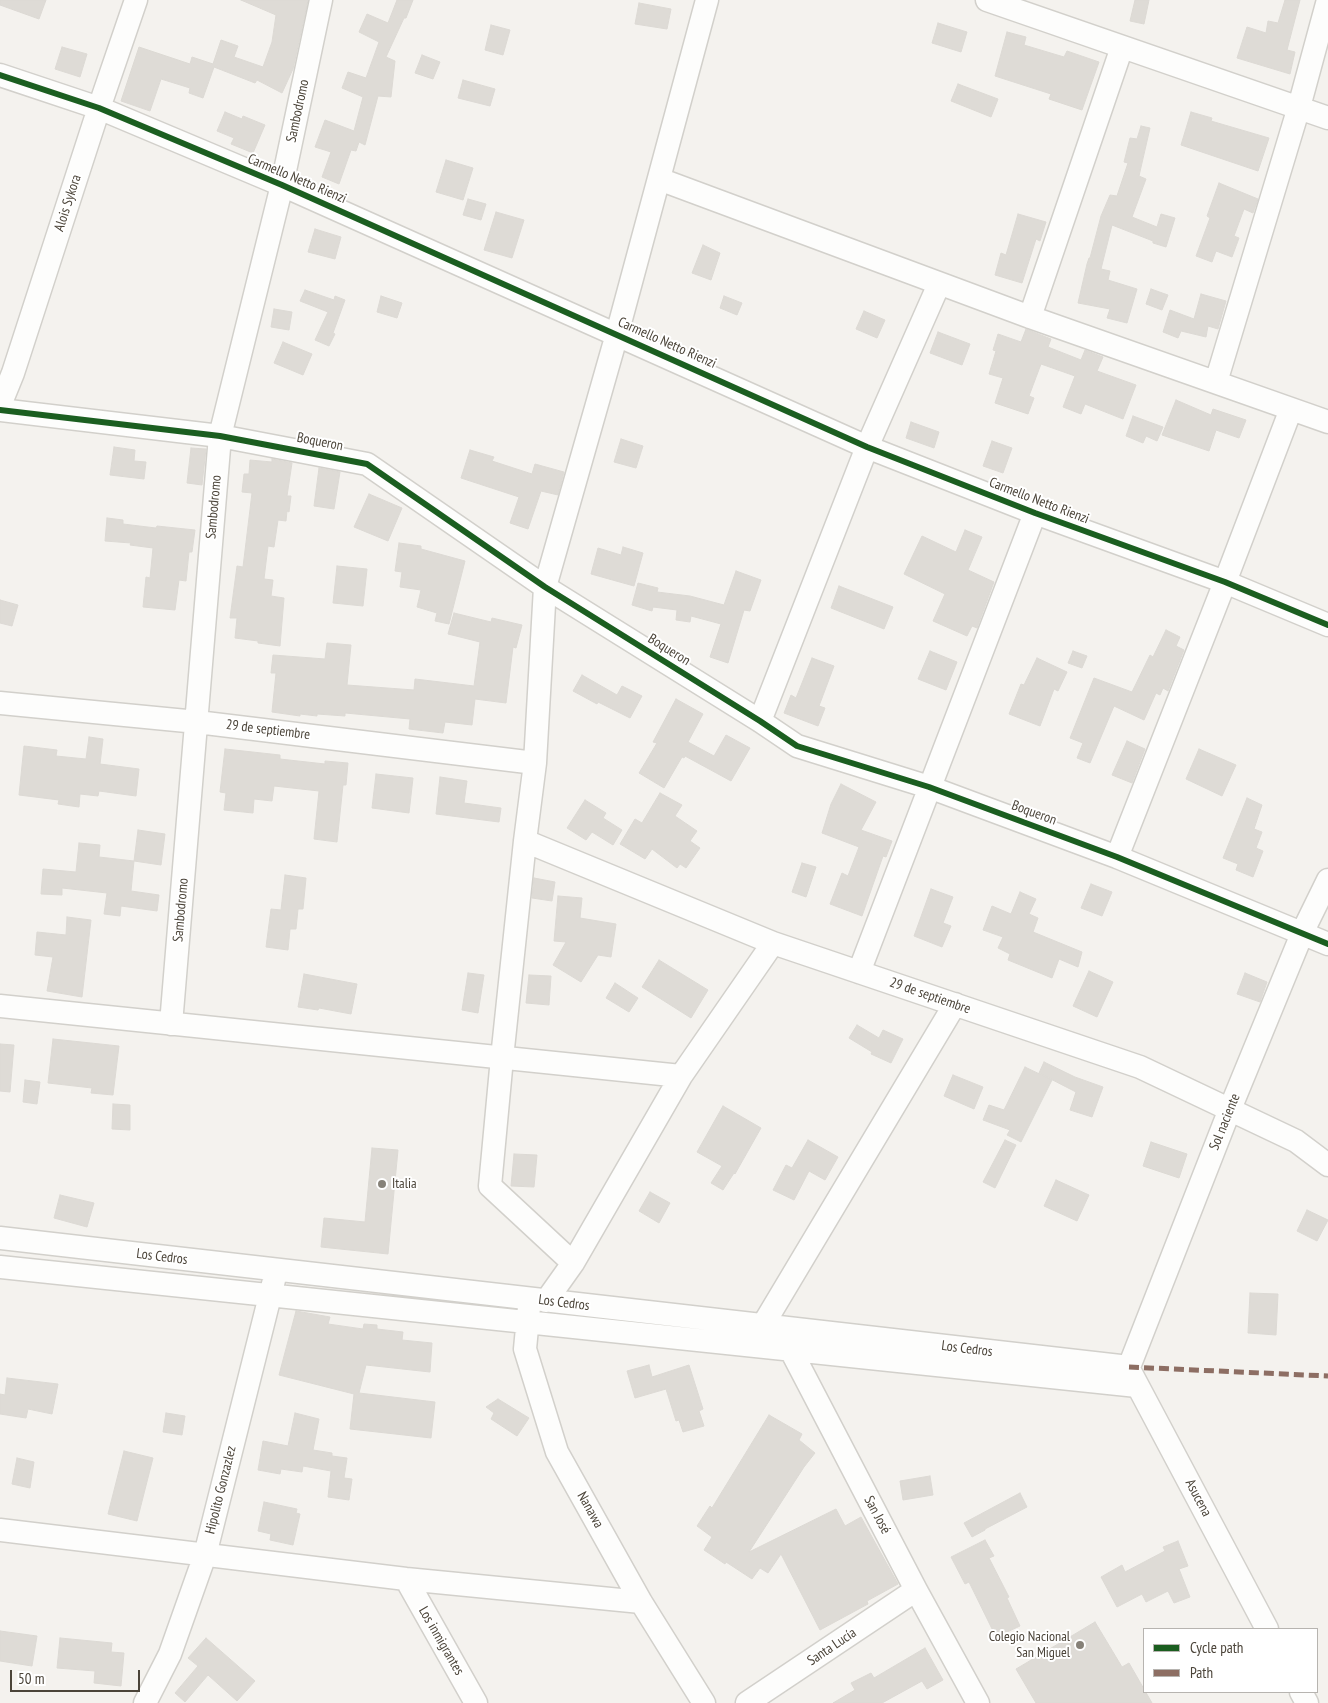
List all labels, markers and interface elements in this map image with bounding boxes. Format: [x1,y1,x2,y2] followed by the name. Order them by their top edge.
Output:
[283,78,313,144] street label: Sambodromo
[245,151,349,207] street label: Carmello Netto Rienzi
[51,172,85,234] street label: Alois Sykora
[615,314,719,372] street label: Carmello Netto Rienzi
[296,429,344,455] street label: Boqueron
[203,474,225,540] street label: Sambodromo
[987,474,1091,528] street label: Carmello Netto Rienzi
[645,631,693,669] street label: Boqueron
[225,717,311,743] street label: 29 de septiembre
[1009,797,1059,829] street label: Boqueron
[170,877,192,943] street label: Sambodromo
[887,974,973,1018] street label: 29 de septiembre
[1206,1091,1244,1153] street label: Sol naciente
[392,1176,417,1192] place label: Italia
[376,1178,388,1190] marker: Italia
[135,1246,189,1268] street label: Los Cedros
[537,1292,591,1314] street label: Los Cedros
[940,1338,994,1360] street label: Los Cedros
[202,1444,240,1536] street label: Hipolito Gonzazlez
[1181,1477,1215,1519] street label: Asucena
[573,1489,607,1531] street label: Nanawa
[860,1493,894,1537] street label: San José
[415,1604,467,1678] street label: Los inmigrantes
[804,1625,860,1669] street label: Santa Lucía
[1143,1628,1318,1693] legend
[989,1629,1070,1661] place label: Colegio Nacional San Miguel
[1190,1638,1243,1657] text: Cycle path
[1074,1639,1086,1651] marker: Colegio Nacional San Miguel
[12,1660,142,1692] scale bar
[1190,1663,1213,1682] text: Path
[18,1669,44,1688] text: 50 m

